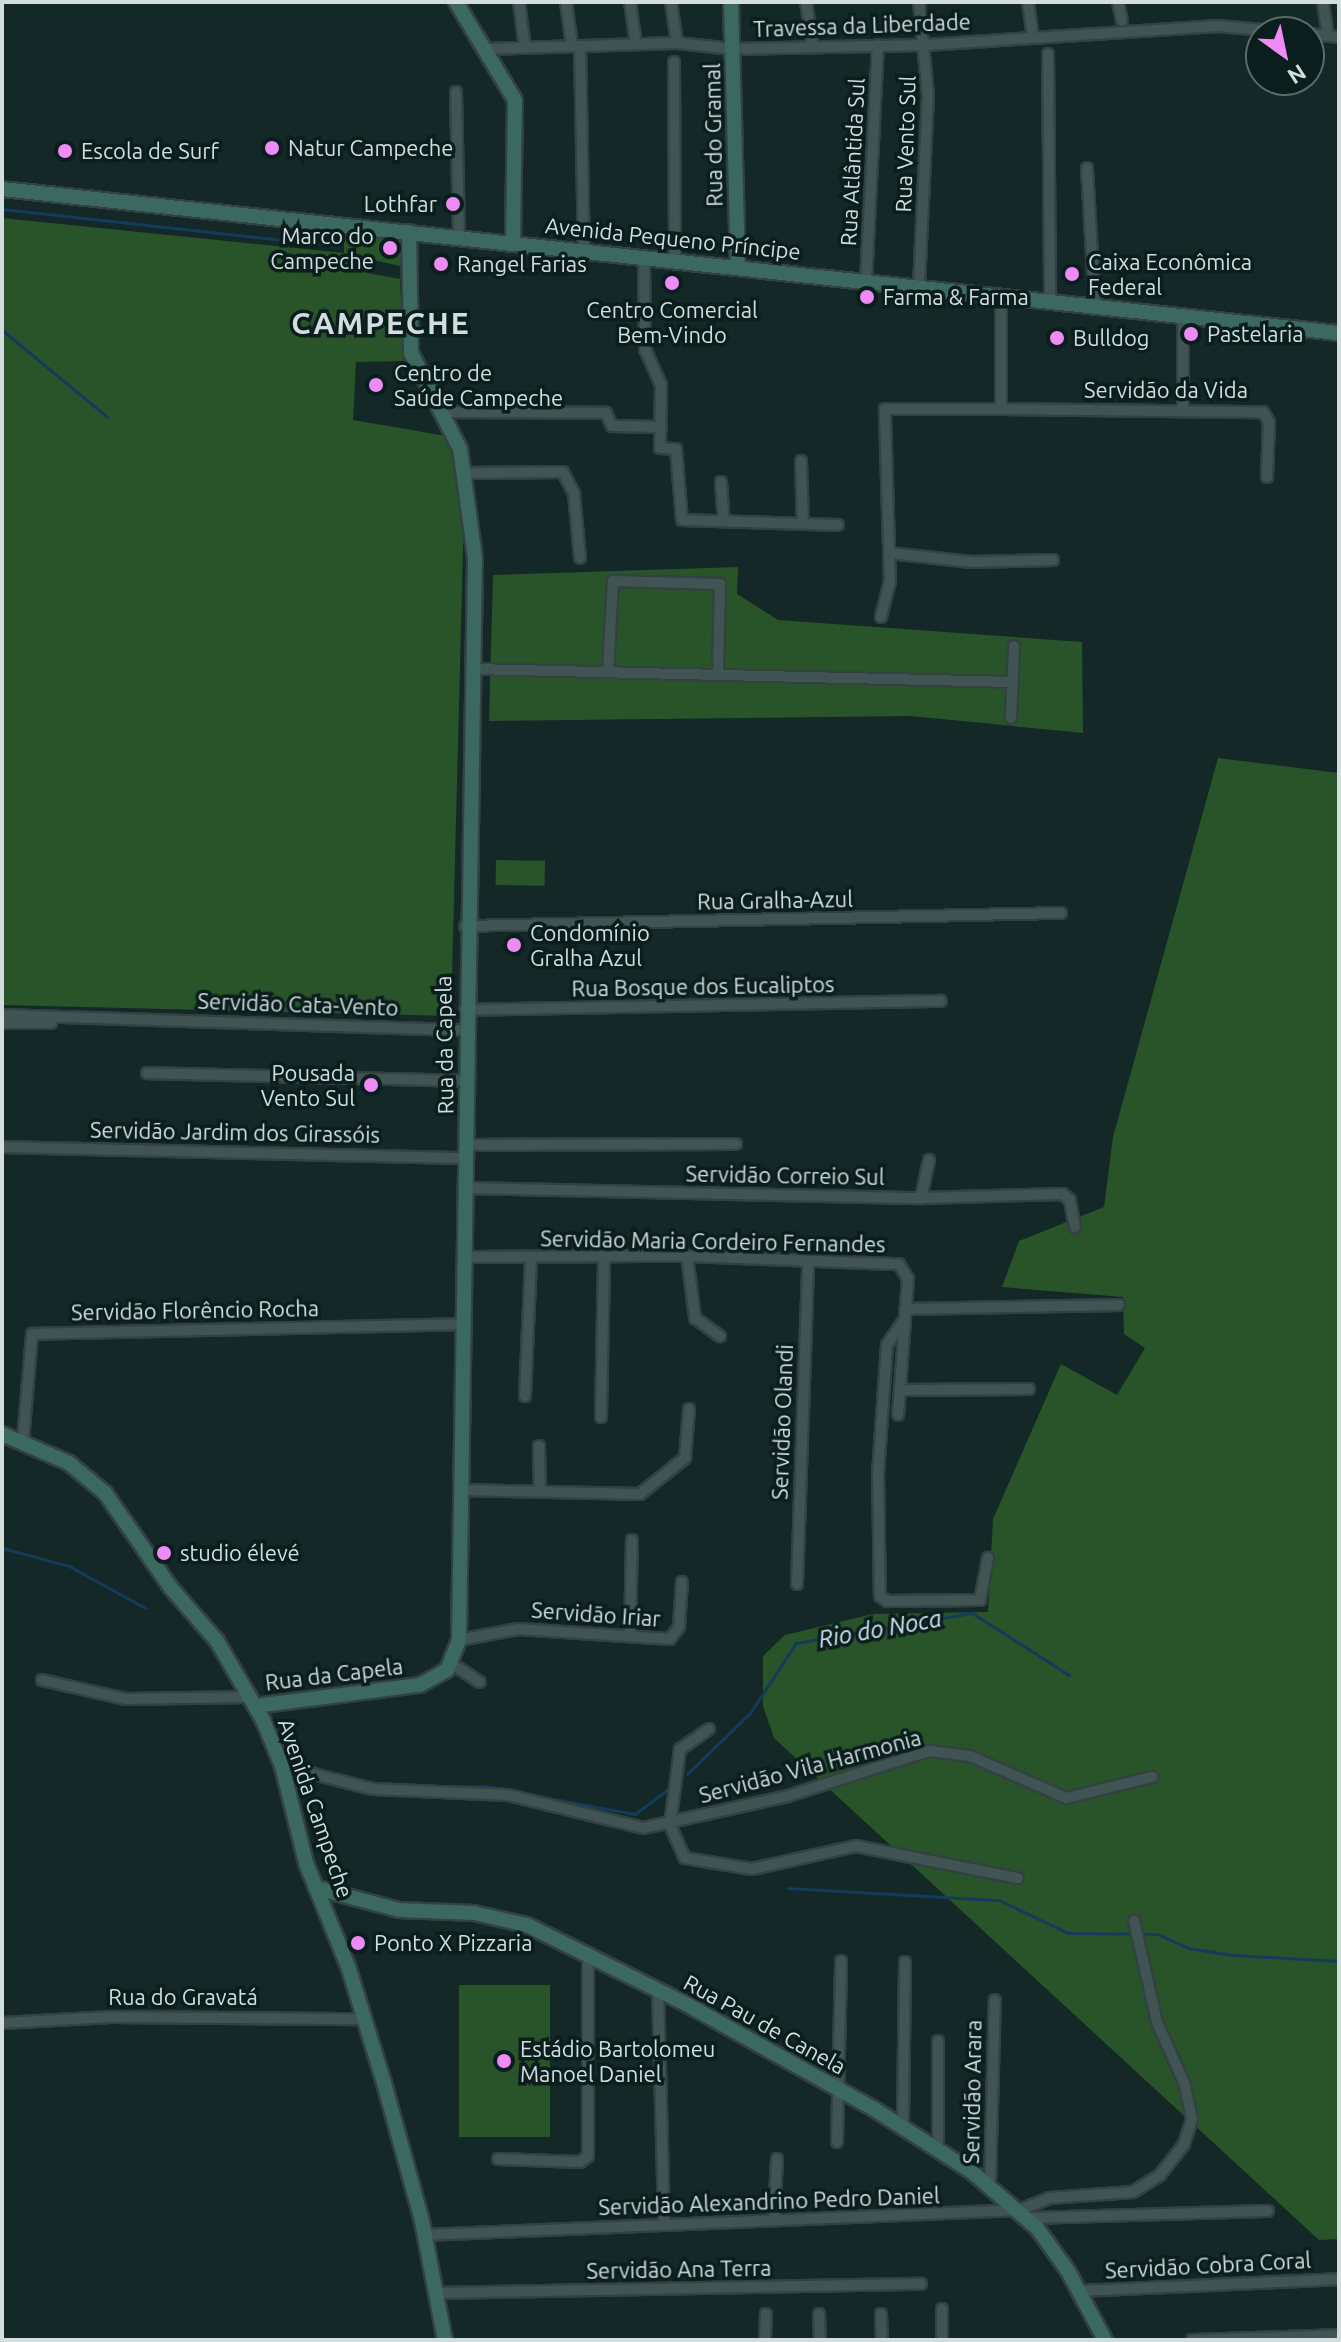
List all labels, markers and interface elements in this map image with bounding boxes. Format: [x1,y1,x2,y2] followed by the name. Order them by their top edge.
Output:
[753,8,971,42] street label: Travessa da Liberdade
[1245,16,1325,96] north arrow
[1284,60,1311,90] text: N
[699,63,727,207] street label: Rua do Gramal
[889,75,921,213] street label: Rua Vento Sul
[834,77,870,247] street label: Rua Atlântida Sul
[288,135,453,161] place label: Natur Campeche
[81,138,219,164] place label: Escola de Surf
[263,139,281,157] marker: Natur Campeche
[56,142,74,160] marker: Escola de Surf
[364,191,437,217] place label: Lothfar
[444,195,462,213] marker: Lothfar
[544,211,802,265] street label: Avenida Pequeno Príncipe
[270,222,374,274] place label: Marco do Campeche
[381,239,399,257] marker: Marco do Campeche
[1088,248,1252,300] place label: Caixa Econômica Federal
[457,251,587,277] place label: Rangel Farias
[432,255,450,273] marker: Rangel Farias
[1063,265,1081,283] marker: Caixa Econômica Federal
[663,274,681,292] marker: Centro Comercial Bem-Vindo
[883,284,1029,310] place label: Farma & Farma
[858,288,876,306] marker: Farma & Farma
[586,296,758,348] place label: Centro Comercial Bem-Vindo
[291,305,471,341] district label: CAMPECHE
[1207,321,1304,347] place label: Pastelaria
[1073,325,1149,351] place label: Bulldog
[1182,325,1200,343] marker: Pastelaria
[1048,329,1066,347] marker: Bulldog
[394,359,563,410] place label: Centro de Saúde Campeche
[365,374,387,396] marker: Centro de Saúde Campeche
[1084,377,1248,403] street label: Servidão da Vida
[697,885,853,915] street label: Rua Gralha-Azul
[530,919,650,970] place label: Condomínio Gralha Azul
[505,936,523,954] marker: Condomínio Gralha Azul
[571,971,835,1001] street label: Rua Bosque dos Eucaliptos
[430,975,458,1115] street label: Rua da Capela
[197,987,399,1021] street label: Servidão Cata-Vento
[261,1059,355,1110] place label: Pousada Vento Sul
[362,1076,380,1094] marker: Pousada Vento Sul
[90,1116,380,1148] street label: Servidão Jardim dos Girassóis
[685,1160,885,1190] street label: Servidão Correio Sul
[540,1225,886,1257] street label: Servidão Maria Cordeiro Fernandes
[71,1295,319,1325] street label: Servidão Florêncio Rocha
[766,1344,798,1500] street label: Servidão Olandi
[180,1540,300,1566] place label: studio élevé
[155,1544,173,1562] marker: studio élevé
[530,1596,662,1632] street label: Servidão Iriar
[816,1604,944,1654] water label: Rio do Noca
[264,1652,404,1696] street label: Rua da Capela
[273,1715,359,1901] street label: Avenida Campeche
[696,1724,924,1808] street label: Servidão Vila Harmonia
[374,1930,532,1956] place label: Ponto X Pizzaria
[349,1934,367,1952] marker: Ponto X Pizzaria
[679,1969,851,2079] street label: Rua Pau de Canela
[108,1984,258,2010] street label: Rua do Gravatá
[958,2020,986,2164] street label: Servidão Arara
[520,2035,715,2086] place label: Estádio Bartolomeu Manoel Daniel
[495,2052,513,2070] marker: Estádio Bartolomeu Manoel Daniel
[598,2182,940,2220] street label: Servidão Alexandrino Pedro Daniel
[1104,2246,1312,2284] street label: Servidão Cobra Coral
[586,2254,772,2284] street label: Servidão Ana Terra

